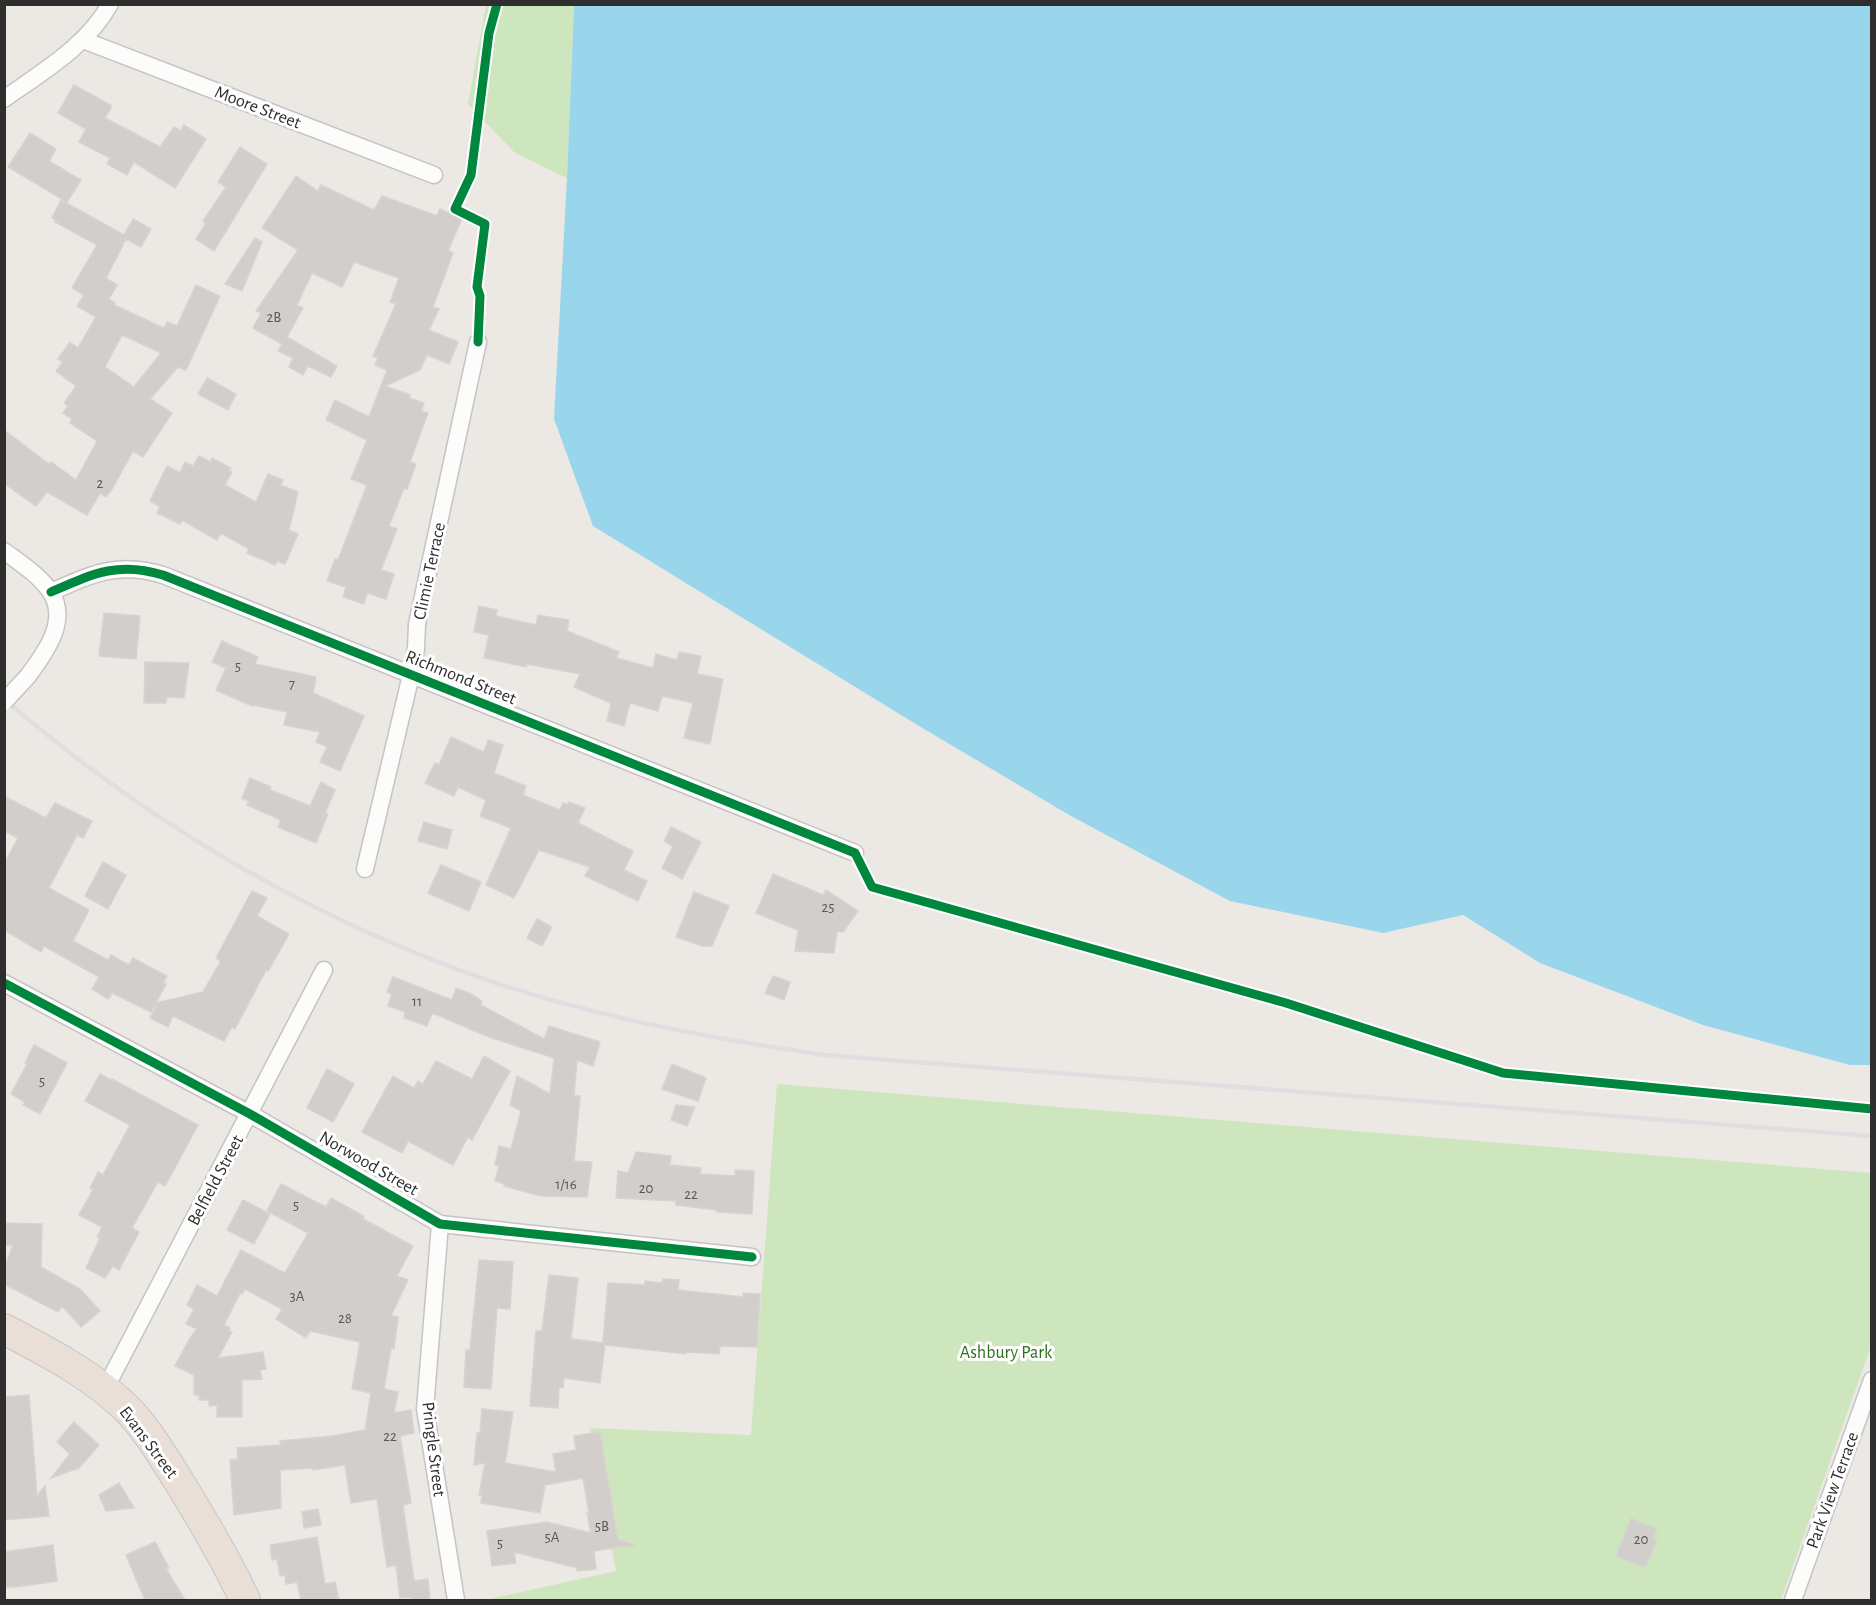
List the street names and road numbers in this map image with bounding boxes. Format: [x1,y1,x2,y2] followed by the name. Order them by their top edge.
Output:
[212,83,303,133] street label: Moore Street
[411,521,449,622] street label: Climie Terrace
[403,648,519,708] street label: Richmond Street
[316,1128,421,1199] street label: Norwood Street
[185,1132,247,1229] street label: Belfield Street
[418,1401,448,1498] street label: Pringle Street
[115,1403,181,1482] street label: Evans Street
[1803,1430,1862,1551] street label: Park View Terrace

